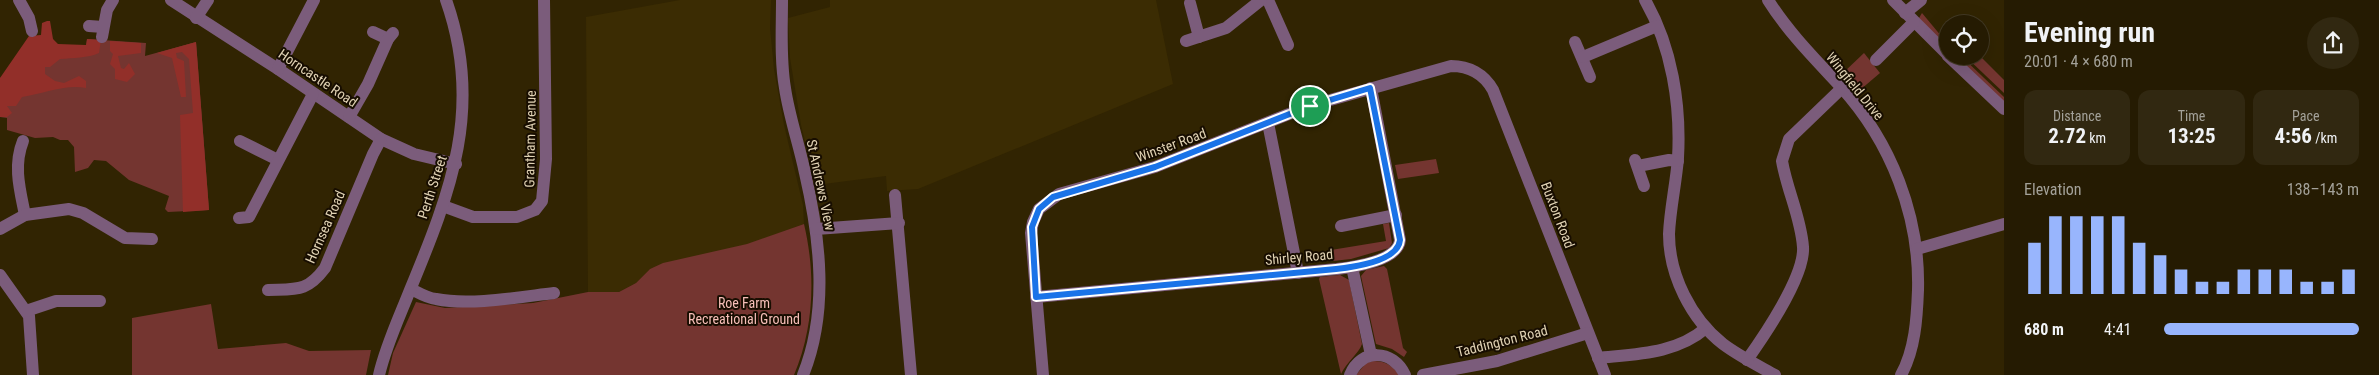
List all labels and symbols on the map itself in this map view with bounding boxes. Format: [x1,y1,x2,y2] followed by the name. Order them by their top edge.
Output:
[276,46,360,110] street label: Horncastle Road
[1823,49,1887,123] street label: Wingfield Drive
[1289,85,1331,127] pin
[521,90,539,188] street label: Grantham Avenue
[1134,125,1208,165] street label: Winster Road
[804,138,838,232] street label: St Andrews View
[414,153,450,221] street label: Perth Street
[1538,180,1578,250] street label: Buxton Road
[302,188,348,266] street label: Hornsea Road
[1264,246,1334,268] street label: Shirley Road
[688,295,800,327] park label: Roe Farm Recreational Ground
[1455,322,1549,360] street label: Taddington Road

